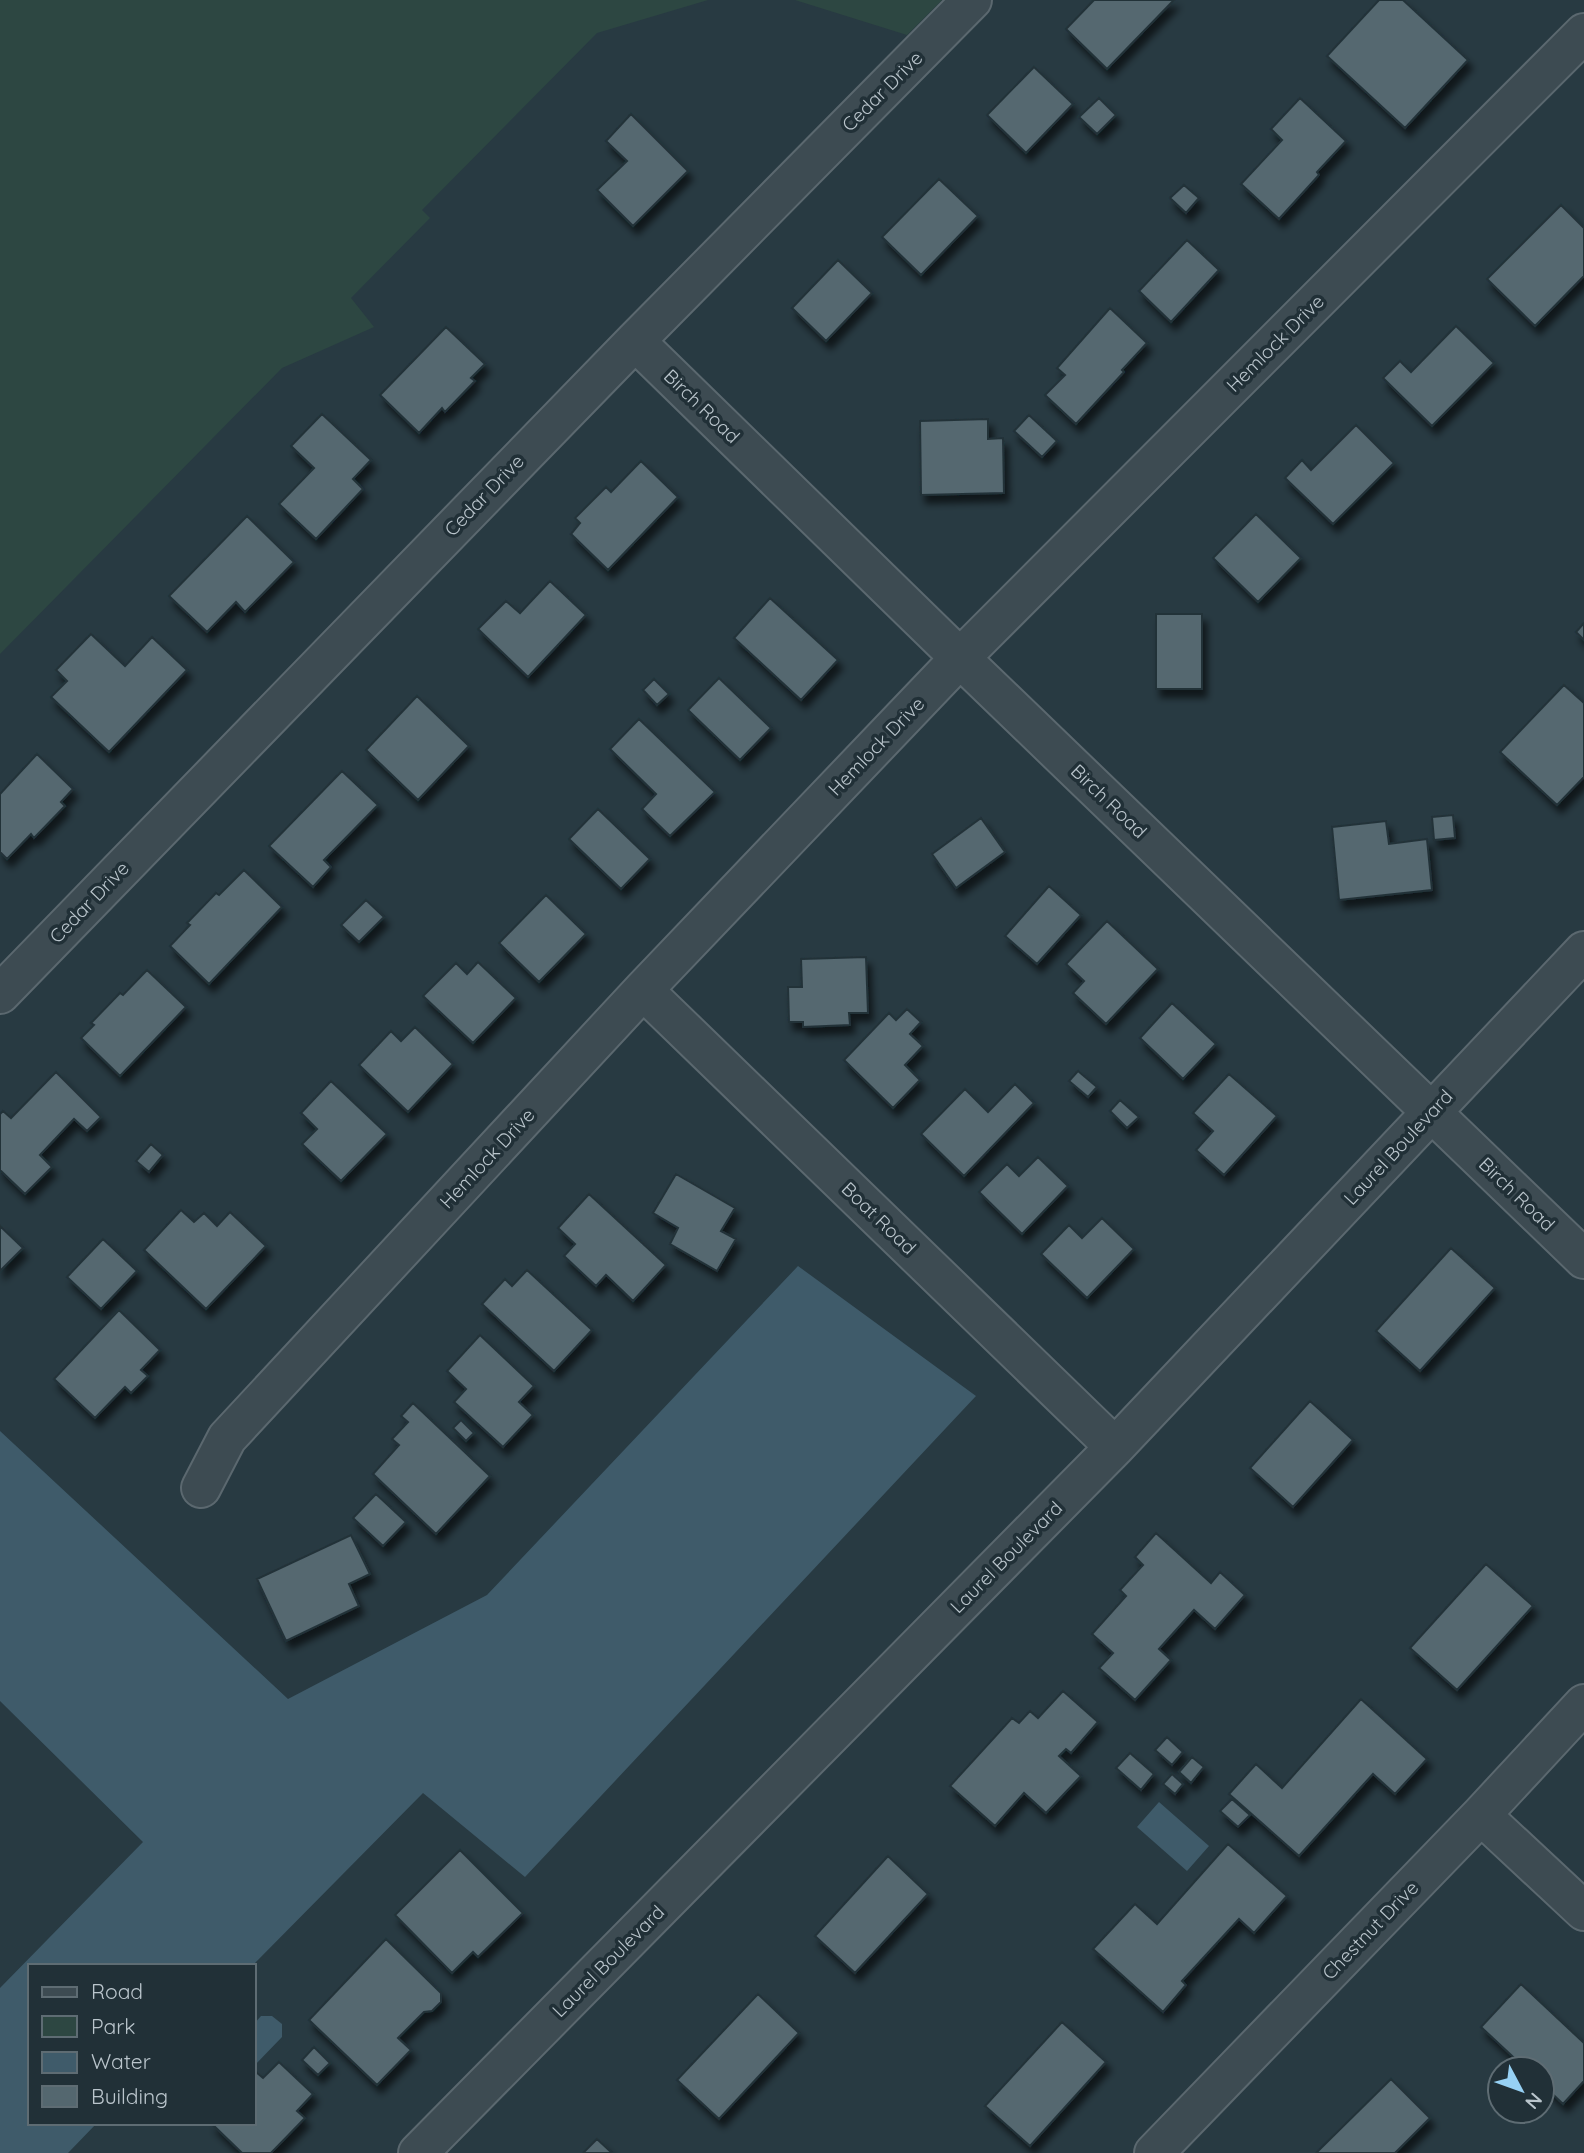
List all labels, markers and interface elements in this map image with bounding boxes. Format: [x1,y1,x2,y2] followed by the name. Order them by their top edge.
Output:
[837,46,927,136] street label: Cedar Drive
[1221,289,1329,397] street label: Hemlock Drive
[659,364,745,448] street label: Birch Road
[439,449,529,541] street label: Cedar Drive
[823,692,929,800] street label: Hemlock Drive
[1066,759,1152,843] street label: Birch Road
[44,856,134,948] street label: Cedar Drive
[1338,1084,1458,1210] street label: Laurel Boulevard
[434,1103,540,1213] street label: Hemlock Drive
[1474,1152,1560,1236] street label: Birch Road
[837,1177,921,1259] street label: Boat Road
[945,1496,1067,1618] street label: Laurel Boulevard
[1317,1875,1423,1985] street label: Chestnut Drive
[547,1900,669,2022] street label: Laurel Boulevard
[28,1964,256,2125] legend
[91,1978,143,2004] text: Road
[91,2013,135,2039] text: Park
[91,2048,151,2074] text: Water
[1486,2055,1556,2125] north arrow
[91,2083,168,2109] text: Building
[1520,2088,1547,2114] text: N

